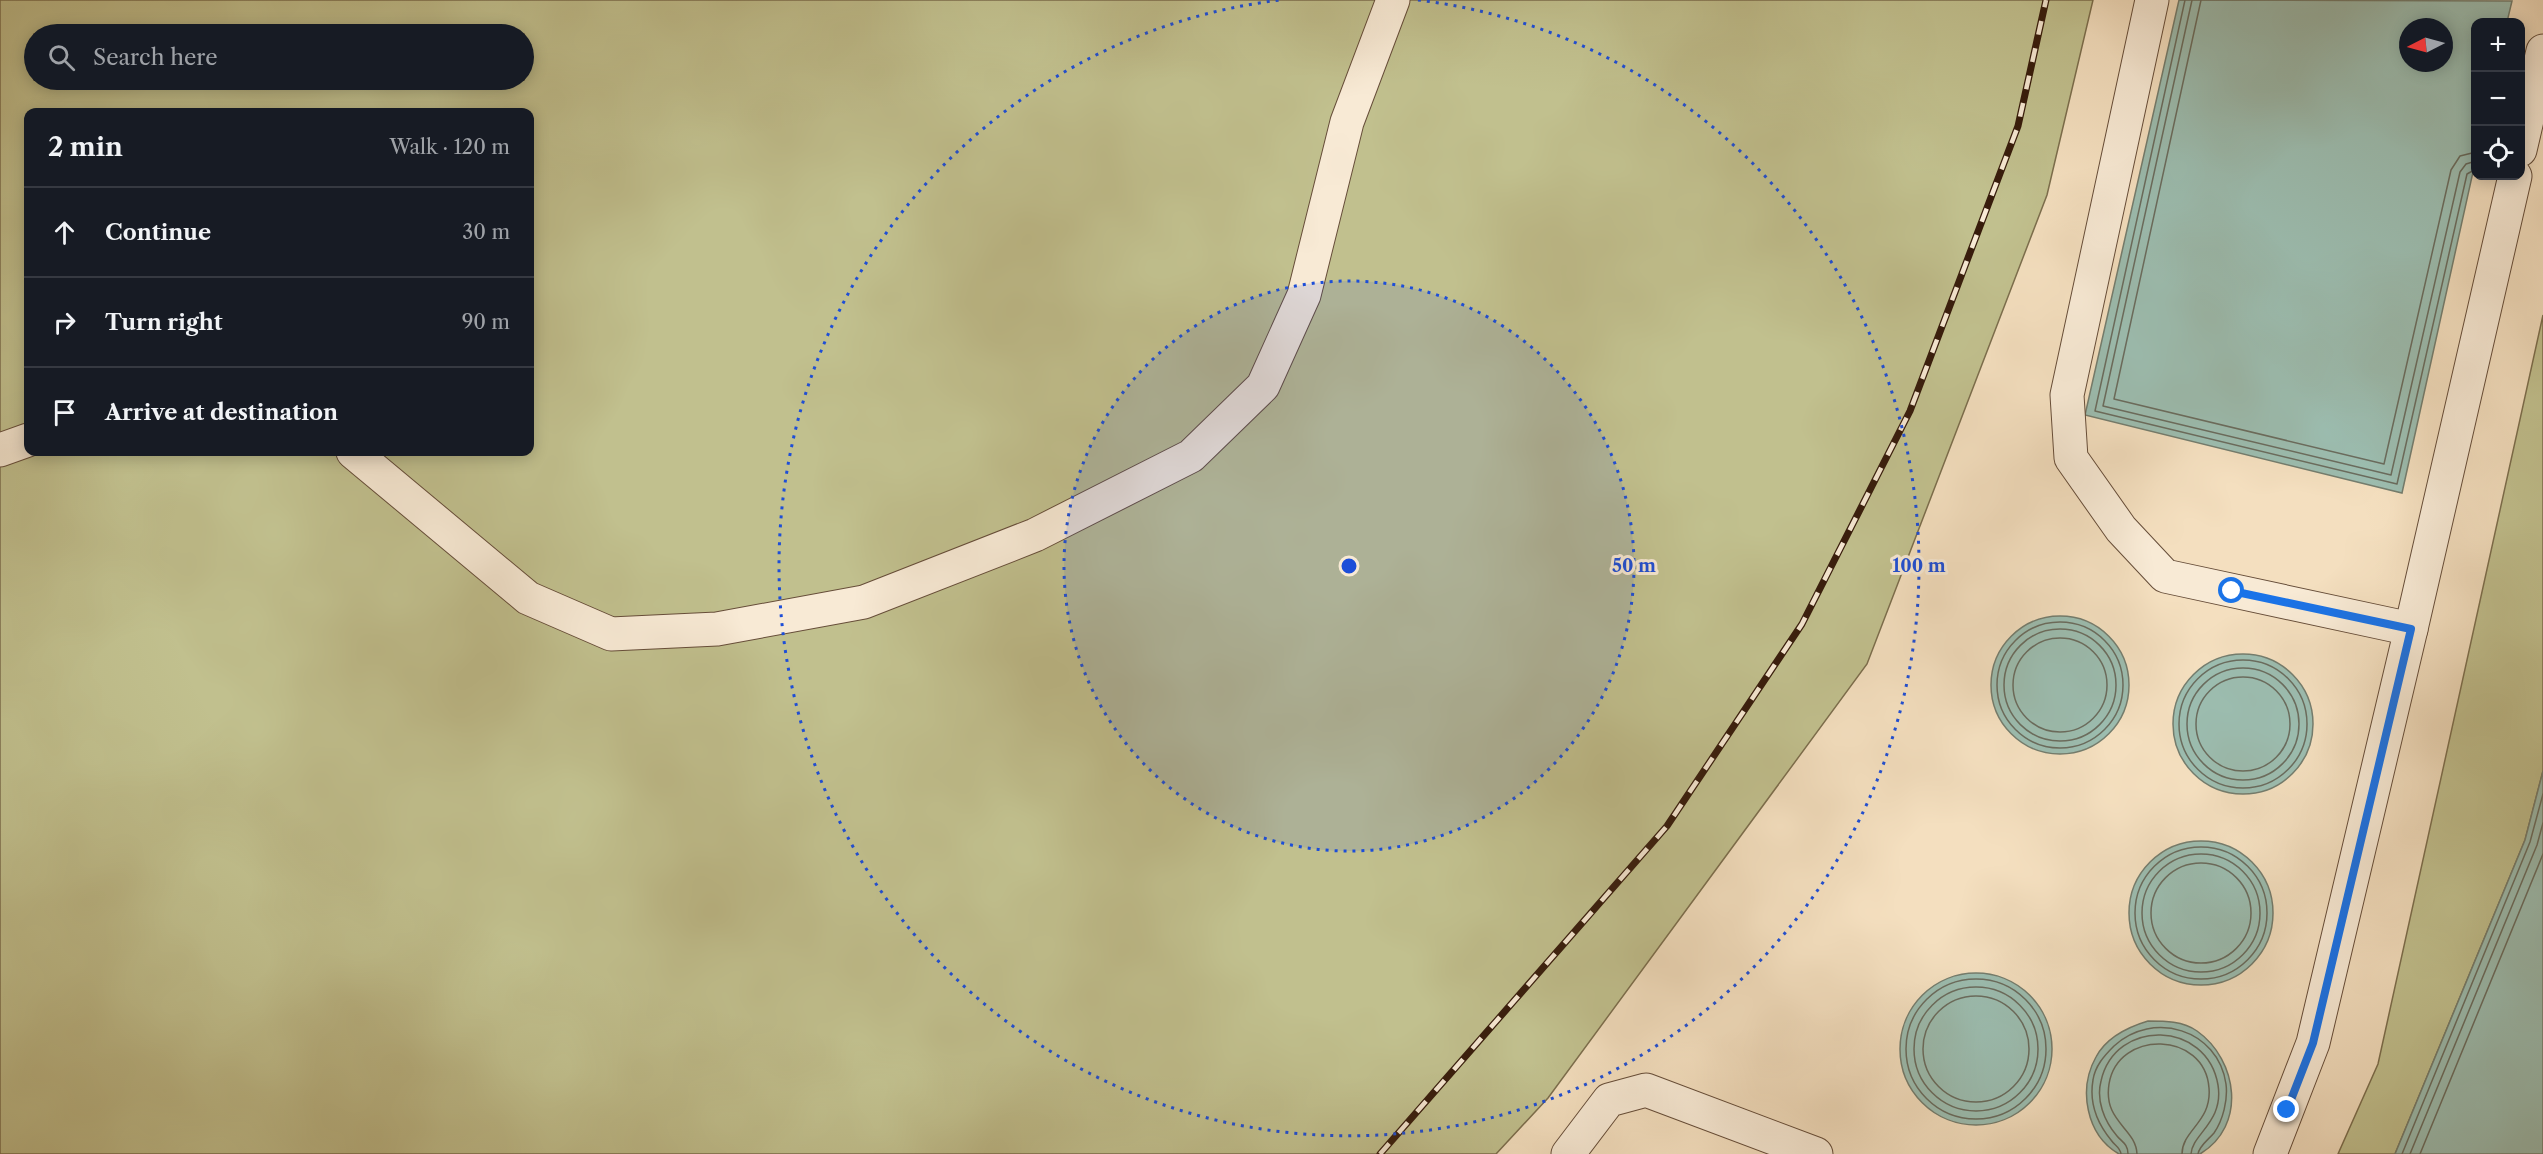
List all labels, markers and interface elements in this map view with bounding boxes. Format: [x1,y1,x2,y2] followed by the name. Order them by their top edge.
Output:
[2399,18,2453,72] north arrow
[2471,18,2525,180] map controls
[2471,18,2525,72] button: +
[24,24,534,90] search box
[45,41,78,74] icon: search
[93,44,218,71] text: Search here
[2471,72,2525,126] button: −
[2471,126,2525,180] button: locate
[48,131,123,163] text: 2 min
[389,135,510,159] text: Walk · 120 m
[48,216,81,249] icon: ahead
[105,219,211,246] text: Continue
[462,220,510,244] text: 30 m
[48,306,81,339] icon: right
[105,309,223,336] text: Turn right
[462,310,510,334] text: 90 m
[48,396,81,429] icon: arrive
[105,399,338,426] text: Arrive at destination
[1612,555,1656,577] text: 50 m
[1892,555,1946,577] text: 100 m
[1339,556,1359,576] centre of rings
[2218,577,2244,603] route start
[2273,1096,2299,1122] route end

